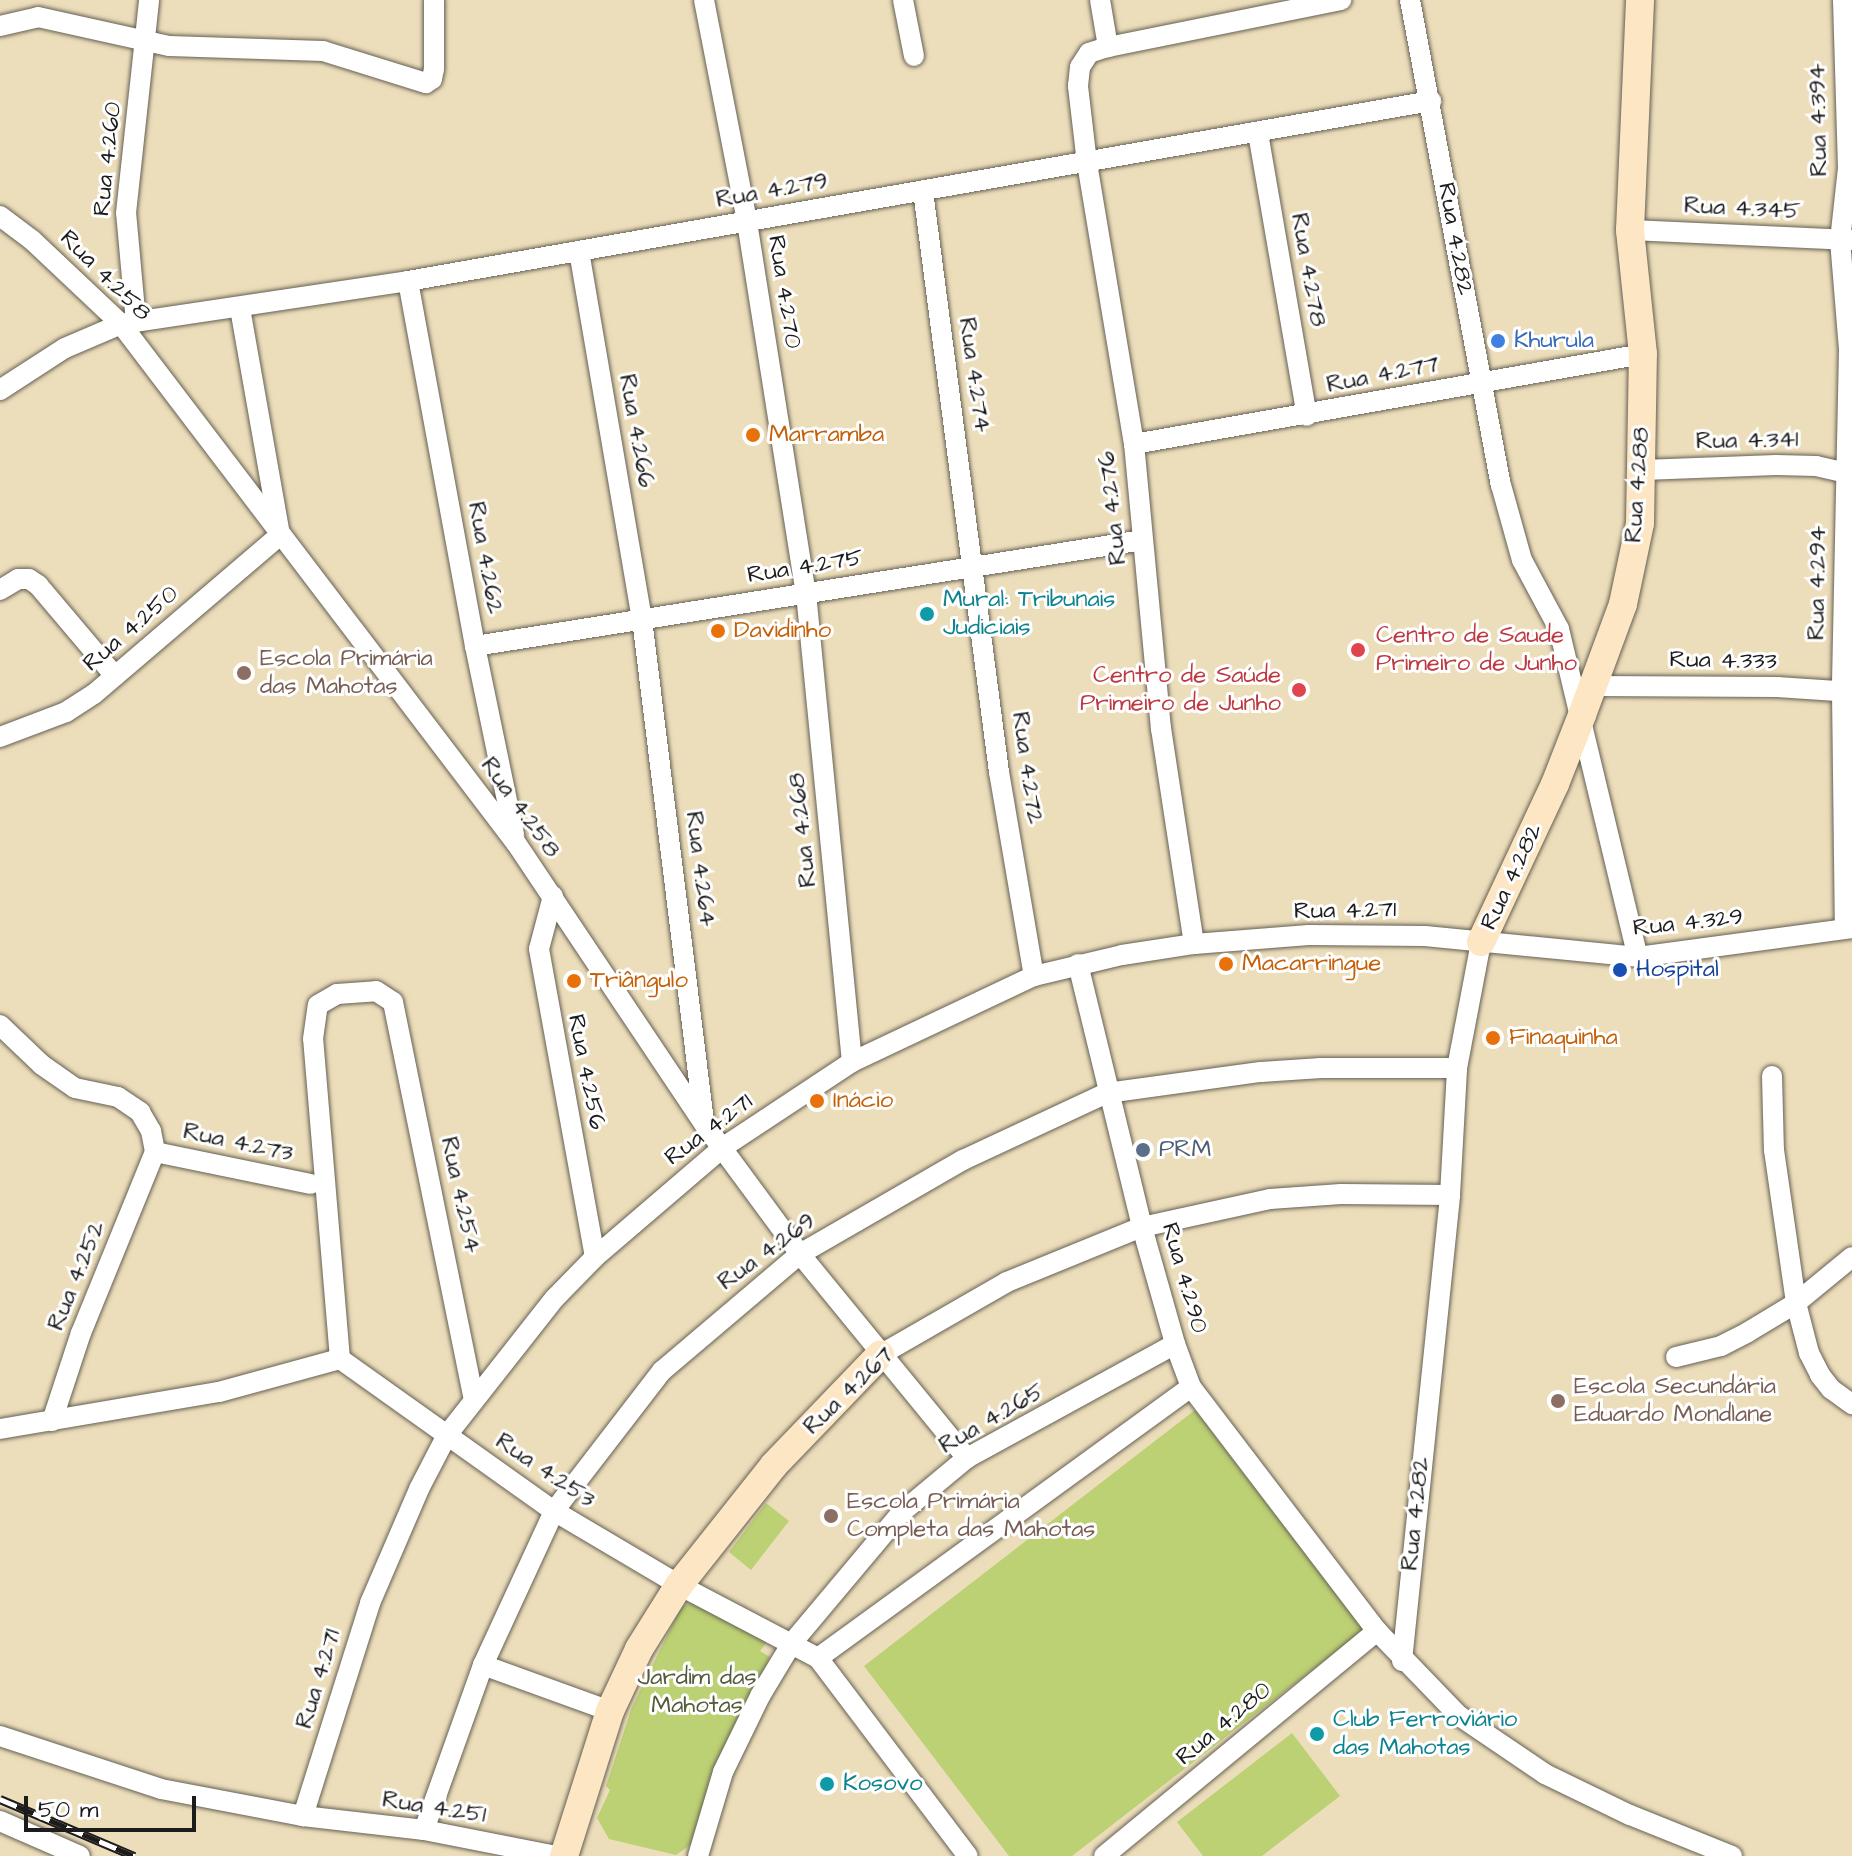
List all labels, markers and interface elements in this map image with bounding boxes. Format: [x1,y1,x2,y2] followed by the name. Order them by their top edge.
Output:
[1804,63,1834,177] street label: Rua 4.394
[88,100,128,218] street label: Rua 4.260
[714,167,830,215] street label: Rua 4.279
[1431,180,1479,298] street label: Rua 4.282
[1683,192,1801,226] street label: Rua 4.345
[1284,211,1332,329] street label: Rua 4.278
[53,224,157,328] street label: Rua 4.258
[761,233,807,351] street label: Rua 4.270
[952,316,996,434] street label: Rua 4.274
[1514,327,1594,355] place label: Khurula
[1489,332,1507,350] marker: Khurula
[1324,350,1442,400] street label: Rua 4.277
[612,372,660,490] street label: Rua 4.266
[769,421,884,449] place label: Marramba
[744,426,762,444] marker: Marramba
[1620,426,1656,544] street label: Rua 4.288
[1696,426,1798,456] street label: Rua 4.341
[1093,450,1133,566] street label: Rua 4.276
[461,500,509,616] street label: Rua 4.262
[1803,525,1833,641] street label: Rua 4.294
[745,544,865,590] street label: Rua 4.275
[78,580,184,678] street label: Rua 4.250
[943,586,1115,642] place label: Mural: Tribunais Judiciais
[918,605,936,623] marker: Mural: Tribunais Judiciais
[734,617,831,645] place label: Davidinho
[709,622,727,640] marker: Davidinho
[1376,622,1577,678] place label: Centro de Saude Primeiro de Junho
[1347,639,1369,661] marker: Centro de Saude Primeiro de Junho
[260,645,433,701] place label: Escola Primária das Mahotas
[1669,646,1777,676] street label: Rua 4.333
[1080,662,1281,718] place label: Centro de Saúde Primeiro de Junho
[235,664,253,682] marker: Escola Primária das Mahotas
[1288,679,1310,701] marker: Centro de Saúde Primeiro de Junho
[1005,710,1049,826] street label: Rua 4.272
[474,752,566,864] street label: Rua 4.258
[783,771,823,889] street label: Rua 4.268
[679,810,721,928] street label: Rua 4.264
[1475,819,1549,935] street label: Rua 4.282
[1294,896,1396,926] street label: Rua 4.271
[1632,903,1744,943] street label: Rua 4.329
[1242,950,1381,978] place label: Macarringue
[1217,955,1235,973] marker: Macarringue
[1636,956,1719,984] place label: Hospital
[1611,961,1629,979] marker: Hospital
[590,967,688,995] place label: Triângulo
[565,972,583,990] marker: Triângulo
[561,1012,611,1132] street label: Rua 4.256
[1509,1024,1618,1052] place label: Finaquinha
[1484,1029,1502,1047] marker: Finaquinha
[833,1087,893,1115] place label: Inácio
[659,1088,759,1172] street label: Rua 4.271
[808,1092,826,1110] marker: Inácio
[180,1117,296,1169] street label: Rua 4.273
[434,1134,486,1256] street label: Rua 4.254
[1159,1136,1211,1164] place label: PRM
[1134,1141,1152,1159] marker: PRM
[713,1207,821,1297] street label: Rua 4.269
[42,1217,112,1335] street label: Rua 4.252
[1155,1220,1213,1336] street label: Rua 4.290
[798,1341,900,1441] street label: Rua 4.267
[1574,1373,1776,1429] place label: Escola Secundária Eduardo Mondlane
[934,1377,1050,1461] street label: Rua 4.265
[1549,1392,1567,1410] marker: Escola Secundária Eduardo Mondlane
[490,1427,600,1515] street label: Rua 4.253
[1396,1456,1436,1572] street label: Rua 4.282
[847,1488,1095,1544] place label: Escola Primária Completa das Mahotas
[822,1507,840,1525] marker: Escola Primária Completa das Mahotas
[290,1626,348,1732] street label: Rua 4.271
[638,1664,756,1720] park label: Jardim das Mahotas
[1171,1676,1277,1772] street label: Rua 4.280
[1333,1706,1517,1762] place label: Club Ferroviário das Mahotas
[1308,1725,1326,1743] marker: Club Ferroviário das Mahotas
[843,1770,923,1798] place label: Kosovo
[818,1775,836,1793] marker: Kosovo
[28,1780,200,1830] scale bar
[380,1786,488,1830] street label: Rua 4.251
[38,1793,98,1827] text: 50 m

